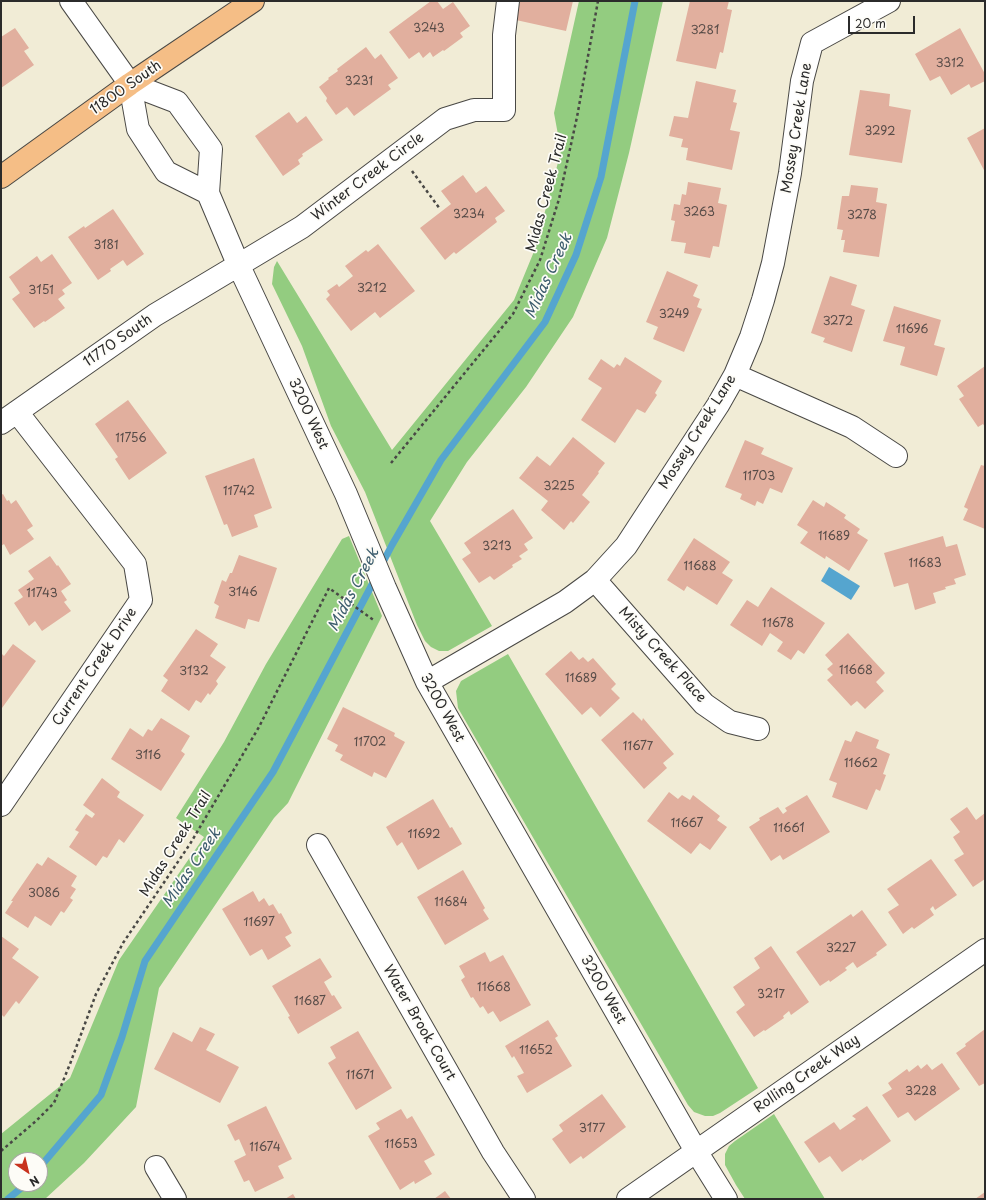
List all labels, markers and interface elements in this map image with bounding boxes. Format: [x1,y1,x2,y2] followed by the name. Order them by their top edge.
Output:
[850,8,917,34] scale bar
[855,14,886,32] text: 20 m
[413,22,445,36] house number: 3243
[691,24,719,38] house number: 3281
[87,57,165,119] street label: 11800 South
[936,57,964,71] house number: 3312
[778,62,816,194] street label: Mossey Creek Lane
[345,75,373,89] house number: 3231
[865,125,895,139] house number: 3292
[308,129,428,225] street label: Winter Creek Circle
[523,132,571,254] street label: Midas Creek Trail
[683,206,715,220] house number: 3263
[453,208,485,222] house number: 3234
[847,209,877,223] house number: 3278
[521,231,577,321] water label: Midas Creek
[93,239,119,253] house number: 3181
[357,282,387,296] house number: 3212
[28,284,54,298] house number: 3151
[659,308,689,322] house number: 3249
[80,311,156,371] street label: 11770 South
[823,315,853,329] house number: 3272
[896,323,928,337] house number: 11696
[656,372,740,492] street label: Mossey Creek Lane
[284,376,332,452] street label: 3200 West
[115,432,147,446] house number: 11756
[743,470,775,484] house number: 11703
[543,480,575,494] house number: 3225
[223,485,255,499] house number: 11742
[818,530,850,544] house number: 11689
[482,540,512,554] house number: 3213
[325,545,383,635] water label: Midas Creek
[908,557,942,571] house number: 11683
[683,560,717,574] house number: 11688
[228,586,258,600] house number: 3146
[26,587,58,601] house number: 11743
[615,604,709,706] street label: Misty Creek Place
[49,605,141,729] street label: Current Creek Drive
[762,617,794,631] house number: 11678
[839,664,873,678] house number: 11668
[179,665,209,679] house number: 3132
[416,671,468,745] street label: 3200 West
[565,672,597,686] house number: 11689
[354,736,386,750] house number: 11702
[623,740,653,754] house number: 11677
[135,749,161,763] house number: 3116
[844,757,878,771] house number: 11662
[137,788,215,900] street label: Midas Creek Trail
[671,817,703,831] house number: 11667
[773,822,805,836] house number: 11661
[159,825,225,911] water label: Midas Creek
[407,828,441,842] house number: 11692
[28,887,60,901] house number: 3086
[434,896,468,910] house number: 11684
[243,916,275,930] house number: 11697
[826,942,856,956] house number: 3227
[577,953,629,1027] street label: 3200 West
[379,962,459,1084] street label: Water Brook Court
[477,981,511,995] house number: 11668
[757,988,785,1002] house number: 3217
[294,995,326,1009] house number: 11687
[751,1031,863,1117] street label: Rolling Creek Way
[519,1044,553,1058] house number: 11652
[346,1069,374,1083] house number: 11671
[905,1085,937,1099] house number: 3228
[579,1122,605,1136] house number: 3177
[384,1138,418,1152] house number: 11653
[249,1141,281,1155] house number: 11674
[8,1152,48,1192] north arrow
[26,1172,43,1191] text: N

